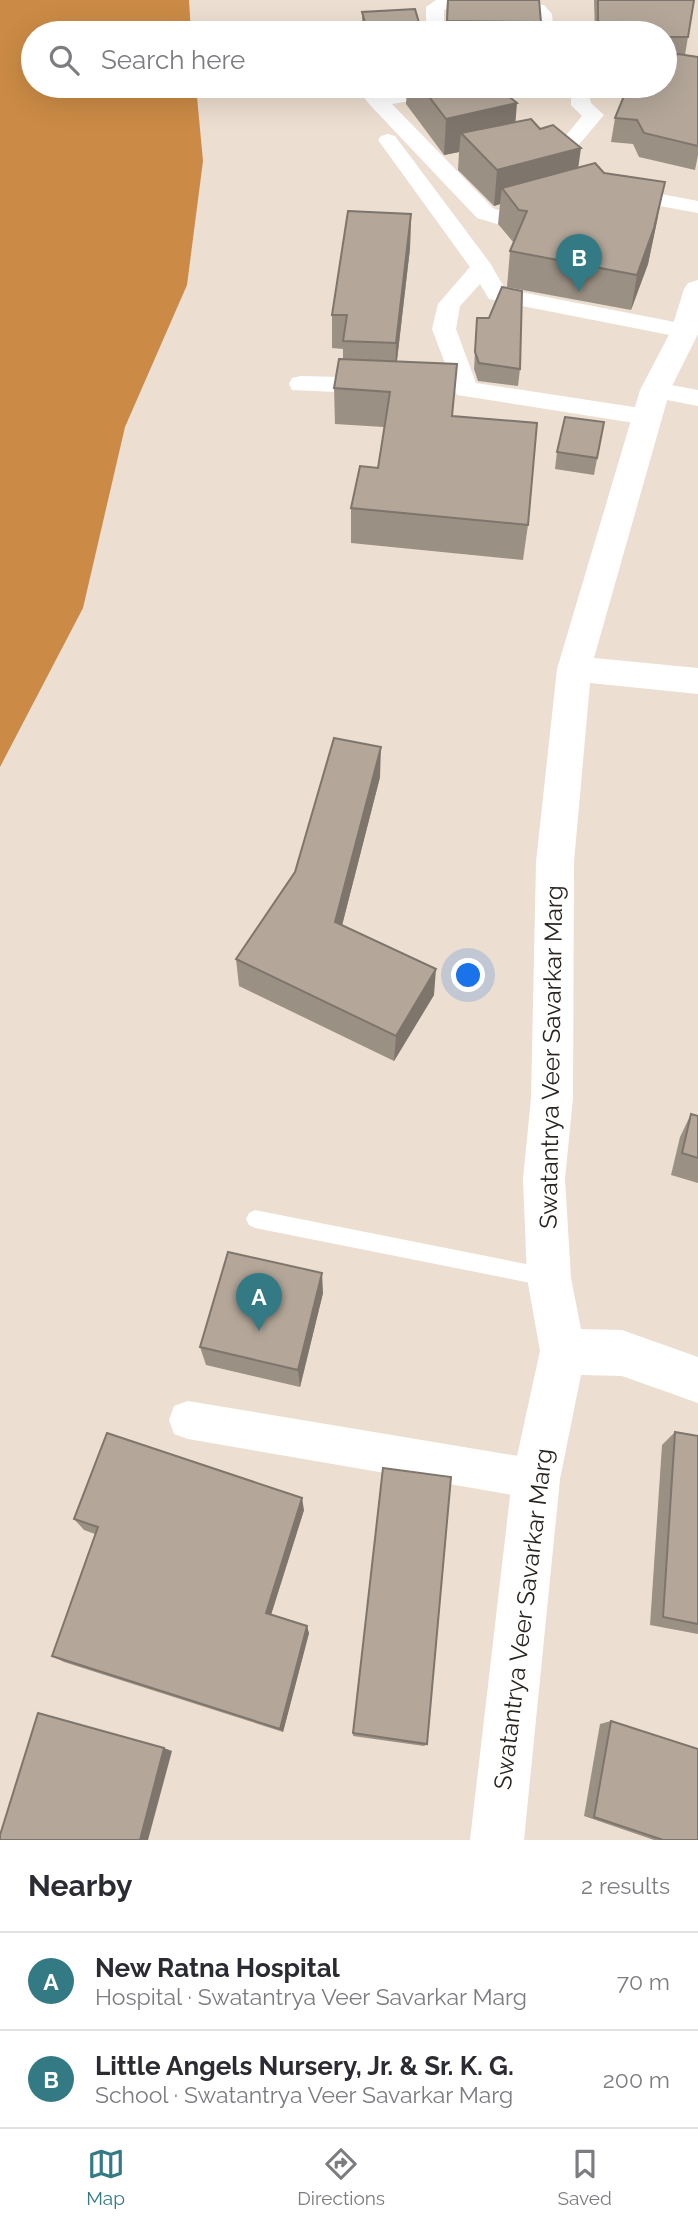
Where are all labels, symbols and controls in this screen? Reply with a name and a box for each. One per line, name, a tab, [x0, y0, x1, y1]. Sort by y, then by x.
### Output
search box	[21, 21, 677, 98]
icon: search	[45, 41, 83, 79]
text: Search here	[101, 45, 245, 75]
pin: B	[556, 234, 602, 292]
street label: Swatantrya Veer Savarkar Marg	[534, 885, 568, 1229]
your location	[451, 958, 485, 992]
pin: A	[236, 1273, 282, 1331]
street label: Swatantrya Veer Savarkar Marg	[488, 1447, 558, 1791]
text: Nearby	[28, 1868, 132, 1903]
text: 2 results	[581, 1872, 670, 1899]
text: New Ratna Hospital	[95, 1953, 340, 1983]
text: A	[43, 1968, 59, 1995]
text: 70 m	[617, 1968, 670, 1995]
text: Hospital · Swatantrya Veer Savarkar Marg	[95, 1983, 527, 2010]
text: Little Angels Nursery, Jr. & Sr. K. G.	[95, 2051, 514, 2081]
text: B	[43, 2066, 59, 2093]
text: 200 m	[603, 2066, 670, 2093]
text: School · Swatantrya Veer Savarkar Marg	[95, 2081, 513, 2108]
tab: Map	[86, 2145, 125, 2209]
tab: Directions	[297, 2145, 385, 2209]
tab: Saved	[557, 2145, 612, 2209]

